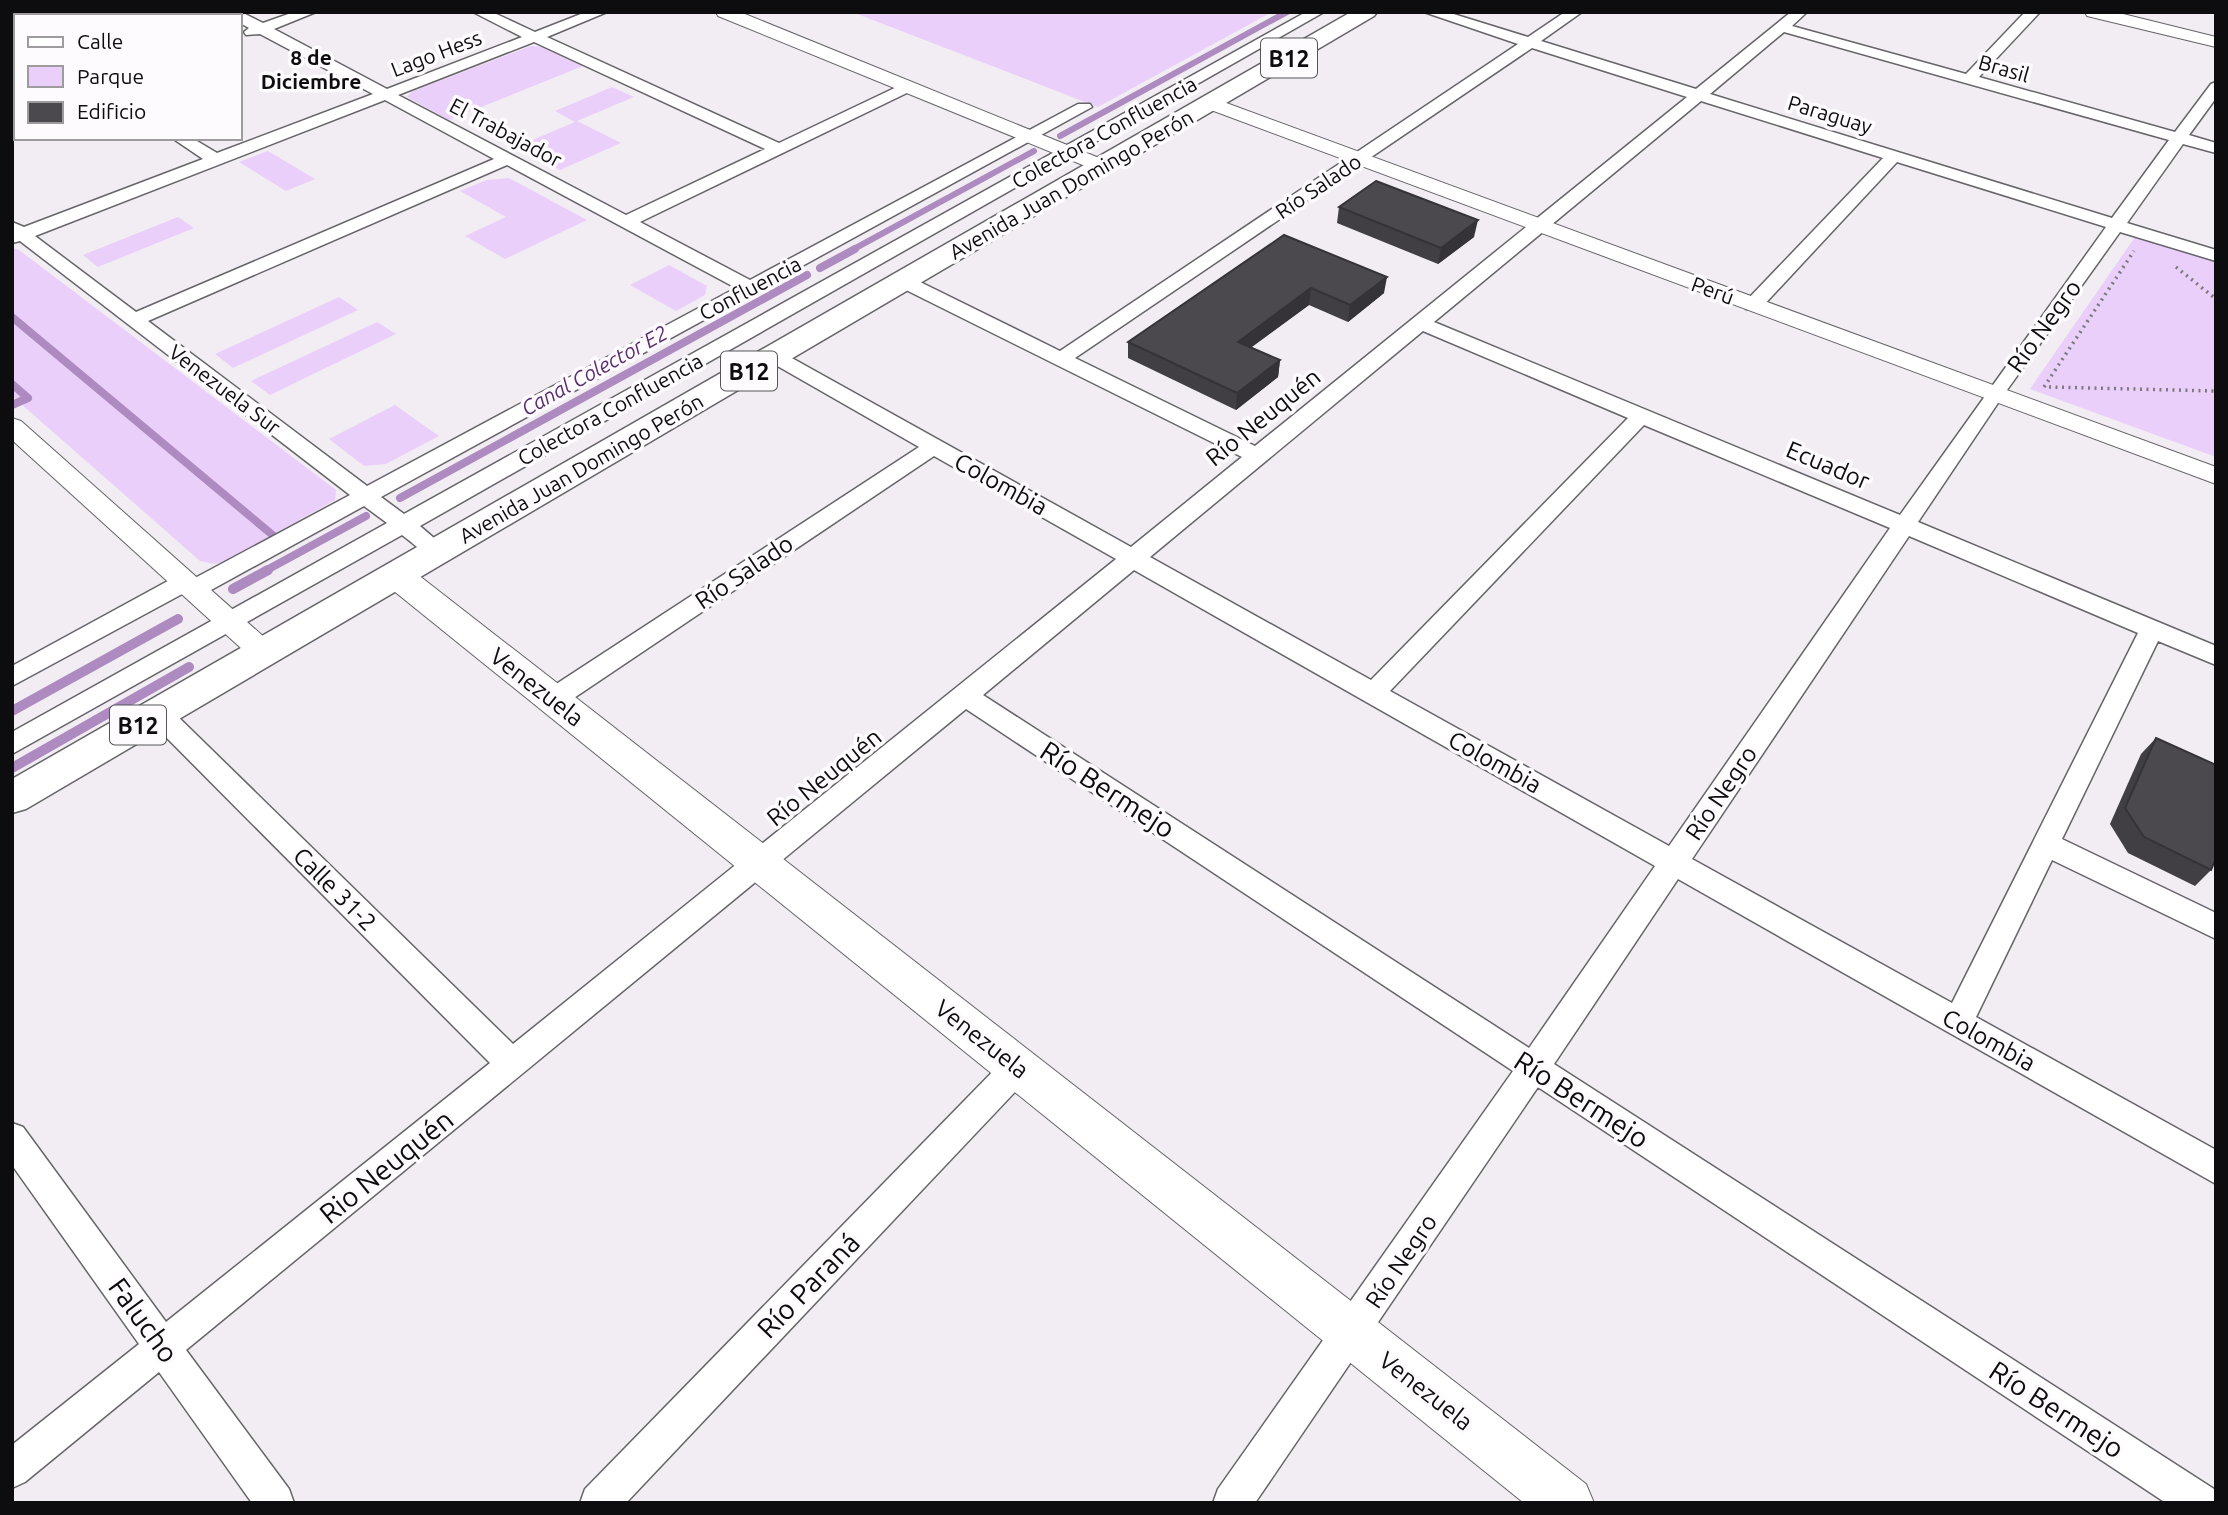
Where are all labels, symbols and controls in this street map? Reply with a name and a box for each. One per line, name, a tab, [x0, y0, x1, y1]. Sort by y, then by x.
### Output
legend	[14, 14, 242, 140]
street label: Lago Hess	[387, 25, 485, 81]
text: Calle	[77, 29, 123, 53]
road number: B12	[1261, 39, 1317, 78]
district label: 8 de Diciembre	[261, 45, 361, 93]
street label: Brasil	[1976, 49, 2032, 87]
text: Parque	[77, 64, 144, 88]
street label: Colectora Confluencia	[1007, 71, 1201, 193]
street label: Paraguay	[1785, 90, 1875, 138]
street label: El Trabajador	[446, 92, 566, 172]
text: Edificio	[77, 99, 146, 123]
street label: Avenida Juan Domingo Perón	[945, 104, 1197, 264]
street label: Río Salado	[1271, 149, 1365, 223]
street label: Confluencia	[695, 251, 805, 325]
street label: Perú	[1688, 271, 1738, 309]
street label: Río Negro	[2001, 275, 2087, 377]
water label: Canal Colector E2	[517, 320, 671, 420]
street label: Venezuela Sur	[165, 339, 285, 439]
street label: Colectora Confluencia	[513, 348, 707, 470]
road number: B12	[721, 352, 777, 390]
street label: Río Neuquén	[1200, 363, 1326, 471]
street label: Avenida Juan Domingo Perón	[455, 388, 707, 548]
street label: Ecuador	[1782, 435, 1874, 495]
street label: Colombia	[950, 447, 1052, 521]
street label: Río Salado	[690, 529, 798, 615]
street label: Venezuela	[485, 642, 589, 732]
road number: B12	[110, 706, 166, 744]
street label: Río Neuquén	[761, 723, 887, 831]
street label: Colombia	[1444, 725, 1546, 799]
street label: Río Bermejo	[1035, 734, 1181, 844]
street label: Río Negro	[1680, 741, 1762, 845]
street label: Calle 31-2	[288, 842, 382, 936]
street label: Venezuela	[930, 994, 1034, 1084]
street label: Colombia	[1938, 1003, 2040, 1077]
street label: Río Bermejo	[1509, 1044, 1655, 1154]
street label: Rio Neuquén	[313, 1103, 459, 1229]
street label: Río Negro	[1360, 1209, 1442, 1313]
street label: Río Paraná	[751, 1226, 865, 1344]
street label: Falucho	[103, 1272, 185, 1368]
street label: Venezuela	[1374, 1346, 1478, 1436]
street label: Río Bermejo	[1984, 1354, 2130, 1464]

